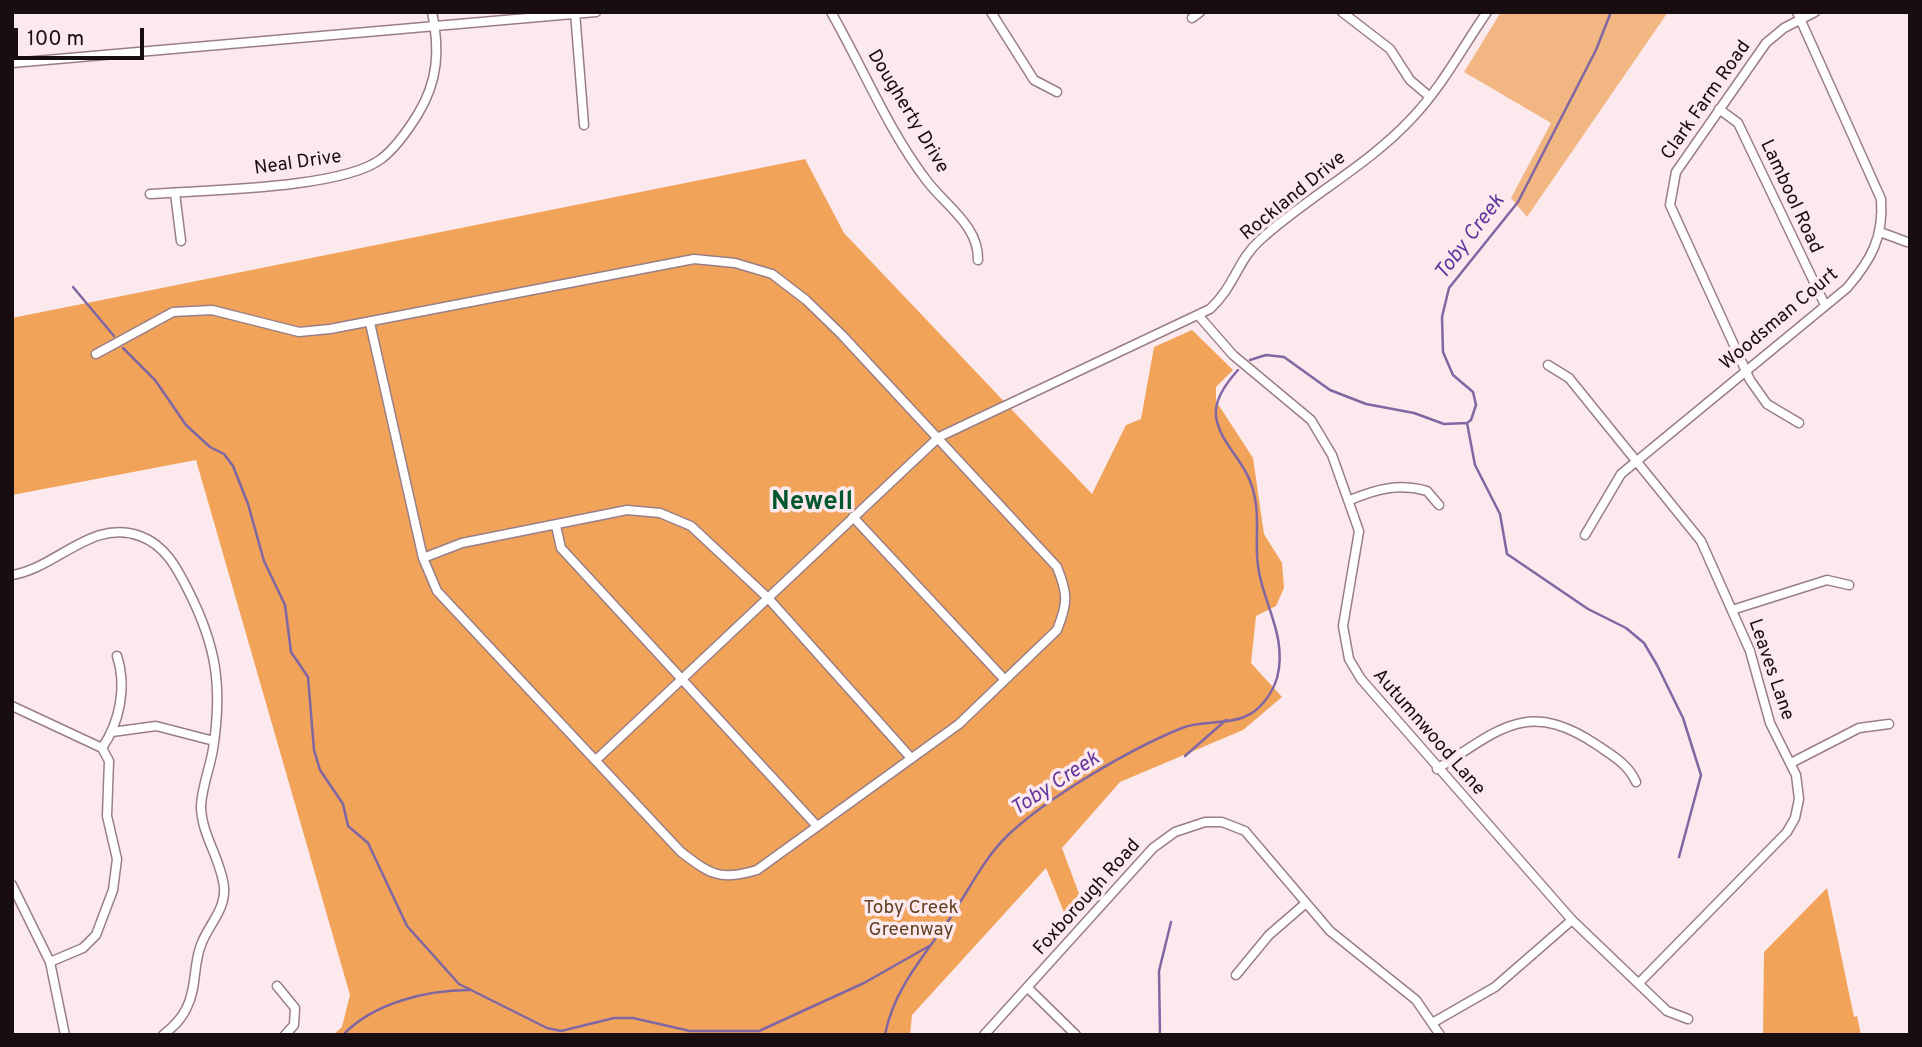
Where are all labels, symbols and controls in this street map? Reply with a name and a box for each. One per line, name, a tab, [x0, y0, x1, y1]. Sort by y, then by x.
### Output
scale bar	[18, 14, 147, 58]
text: 100 m	[27, 26, 84, 53]
street label: Clark Farm Road	[1657, 37, 1757, 165]
street label: Dougherty Drive	[861, 46, 953, 178]
street label: Lambool Road	[1754, 137, 1826, 257]
street label: Neal Drive	[253, 147, 343, 181]
street label: Rockland Drive	[1237, 148, 1351, 246]
water label: Toby Creek	[1431, 190, 1511, 286]
street label: Woodsman Court	[1716, 264, 1844, 376]
district label: Newell	[771, 488, 853, 520]
street label: Leaves Lane	[1742, 616, 1798, 724]
street label: Autumnwood Lane	[1367, 665, 1489, 801]
water label: Toby Creek	[1007, 747, 1105, 823]
street label: Foxborough Road	[1030, 835, 1146, 961]
park label: Toby Creek Greenway	[863, 898, 959, 942]

